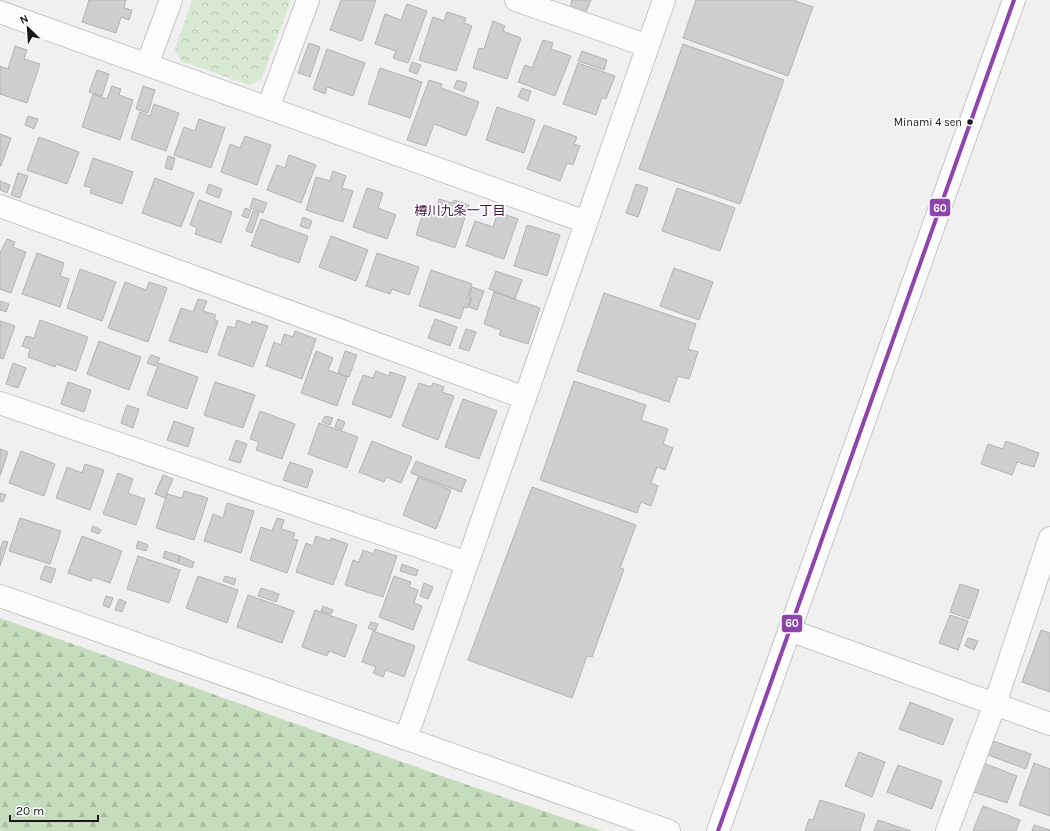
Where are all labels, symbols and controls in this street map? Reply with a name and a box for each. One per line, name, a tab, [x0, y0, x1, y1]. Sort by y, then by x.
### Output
north arrow	[8, 8, 48, 48]
text: N	[18, 12, 30, 27]
place label: Minami 4 sen	[894, 116, 962, 129]
marker: Minami 4 sen	[965, 117, 975, 127]
line badge: 60	[929, 198, 951, 217]
text: 60	[933, 202, 947, 215]
district label: 樽川九条一丁目	[414, 203, 506, 218]
line badge: 60	[781, 614, 803, 633]
text: 60	[785, 617, 799, 630]
scale bar	[10, 797, 98, 823]
text: 20 m	[16, 804, 44, 818]

